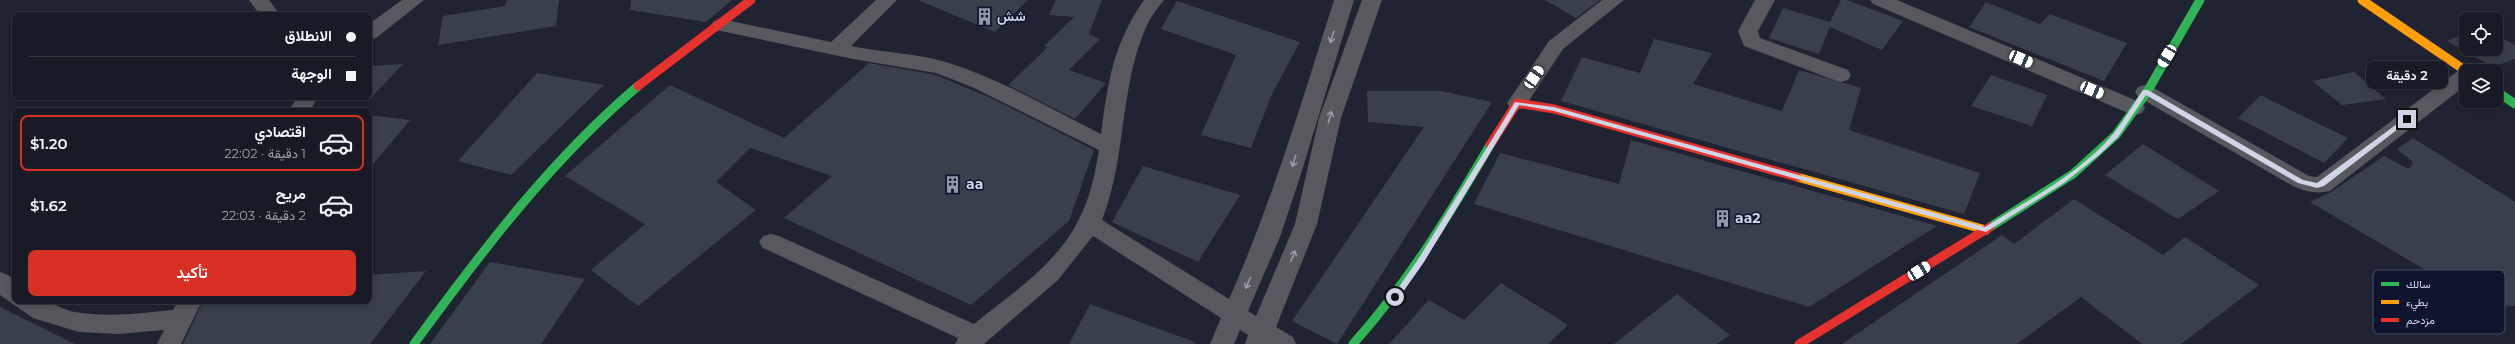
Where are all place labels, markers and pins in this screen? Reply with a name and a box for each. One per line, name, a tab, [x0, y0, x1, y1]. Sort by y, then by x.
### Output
building icon: شش	[974, 6, 994, 26]
place label: شش	[997, 7, 1026, 25]
building icon: aa	[943, 174, 963, 194]
place label: aa	[966, 175, 983, 193]
building icon: aa2	[1712, 208, 1732, 228]
place label: aa2	[1735, 209, 1760, 227]

